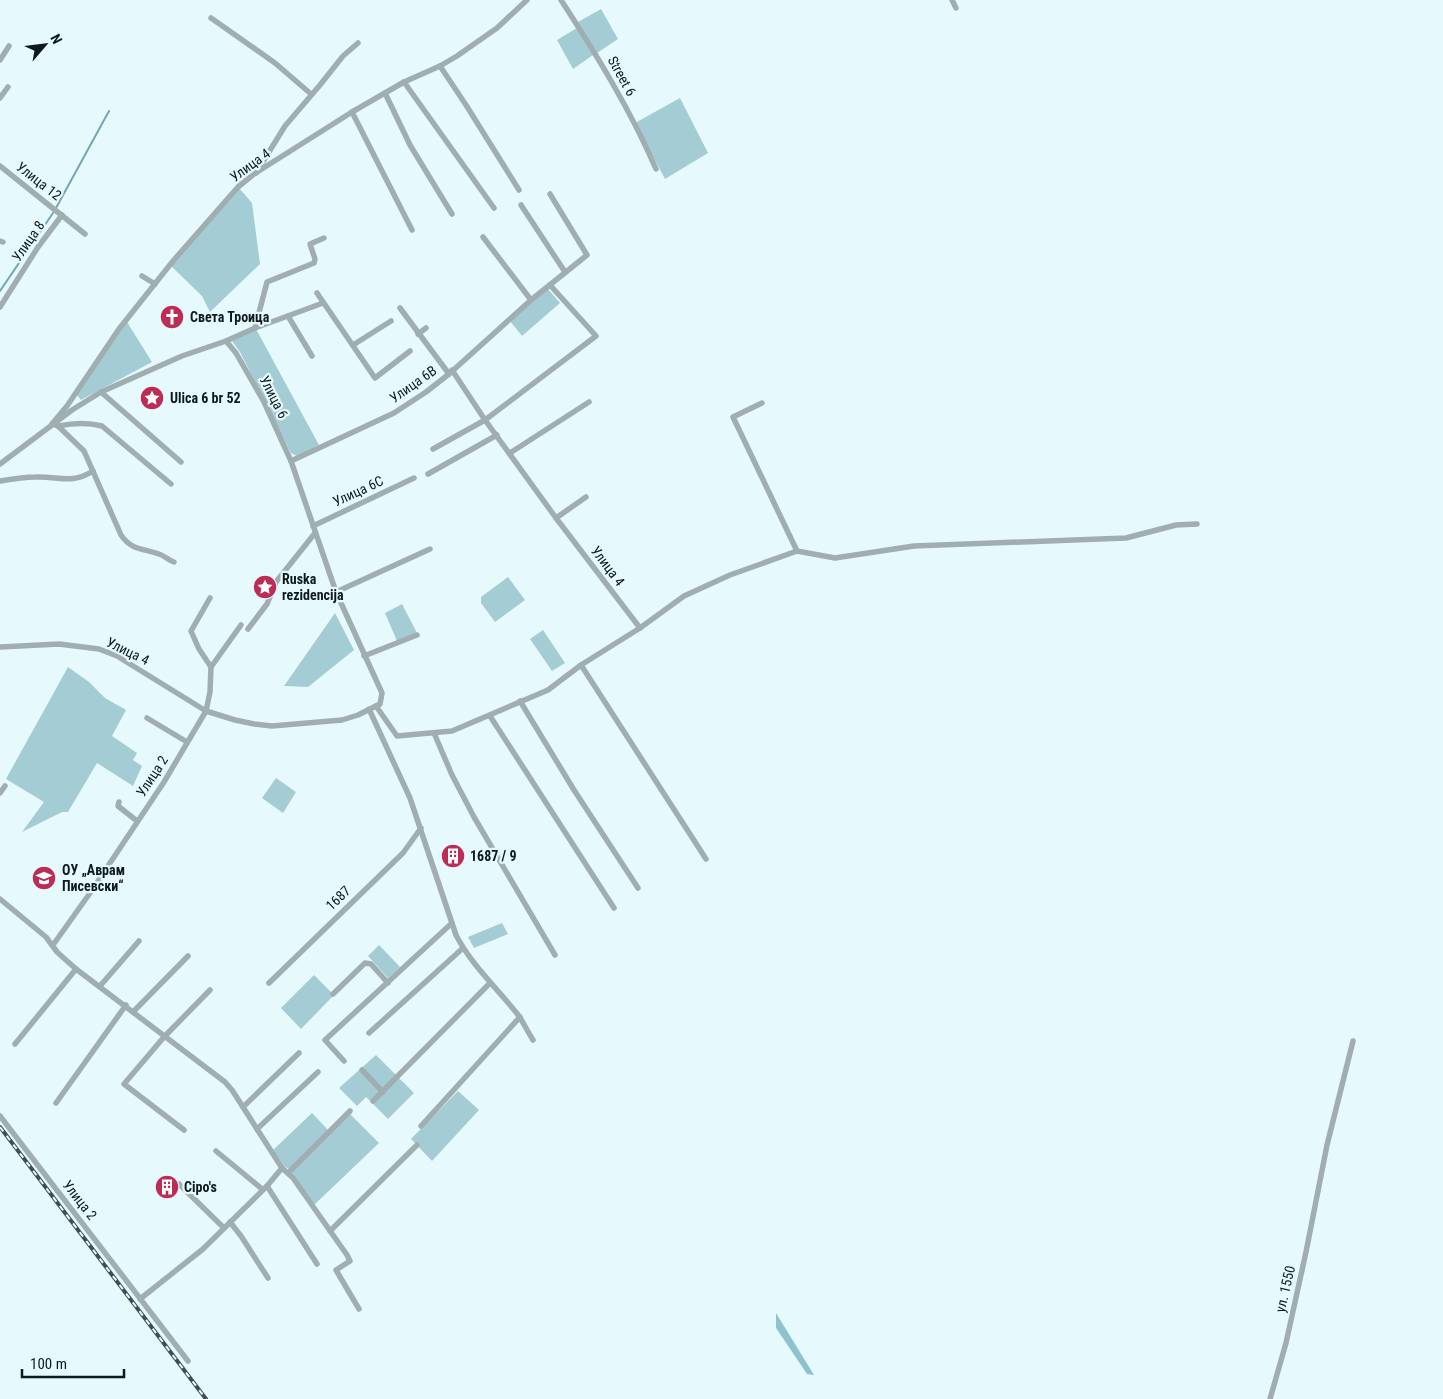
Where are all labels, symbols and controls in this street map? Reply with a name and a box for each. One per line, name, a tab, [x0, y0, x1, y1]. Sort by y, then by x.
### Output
north arrow	[20, 20, 70, 70]
text: N	[47, 31, 66, 46]
street label: Street 6	[605, 53, 639, 99]
street label: Улица 4	[227, 145, 273, 185]
street label: Улица 12	[13, 159, 65, 204]
street label: Улица 8	[8, 218, 48, 264]
church icon: Света Троица	[159, 304, 185, 330]
place label: Света Троица	[190, 309, 270, 325]
street label: Улица 6B	[387, 362, 439, 406]
street label: Улица 6	[257, 373, 292, 421]
place icon: Ulica 6 br 52	[139, 385, 165, 411]
place label: Ulica 6 br 52	[170, 390, 241, 406]
street label: Улица 6C	[330, 472, 386, 510]
street label: Улица 4	[588, 543, 628, 589]
place label: Ruska rezidencija	[282, 571, 344, 603]
place icon: Ruska rezidencija	[252, 574, 278, 600]
street label: Улица 4	[104, 634, 152, 668]
street label: Улица 2	[133, 752, 171, 800]
building icon: 1687 / 9	[440, 843, 466, 869]
place label: 1687 / 9	[470, 848, 516, 864]
place label: ОУ „Аврам Писевски“	[62, 862, 125, 894]
school or university icon: ОУ „Аврам Писевски“	[31, 865, 57, 891]
street label: 1687	[322, 883, 354, 913]
building icon: Cipo's	[154, 1174, 180, 1200]
street label: Улица 2	[60, 1177, 100, 1223]
place label: Cipo's	[184, 1179, 217, 1195]
street label: ул. 1550	[1272, 1264, 1298, 1314]
scale bar	[22, 1346, 125, 1378]
text: 100 m	[30, 1355, 67, 1373]

